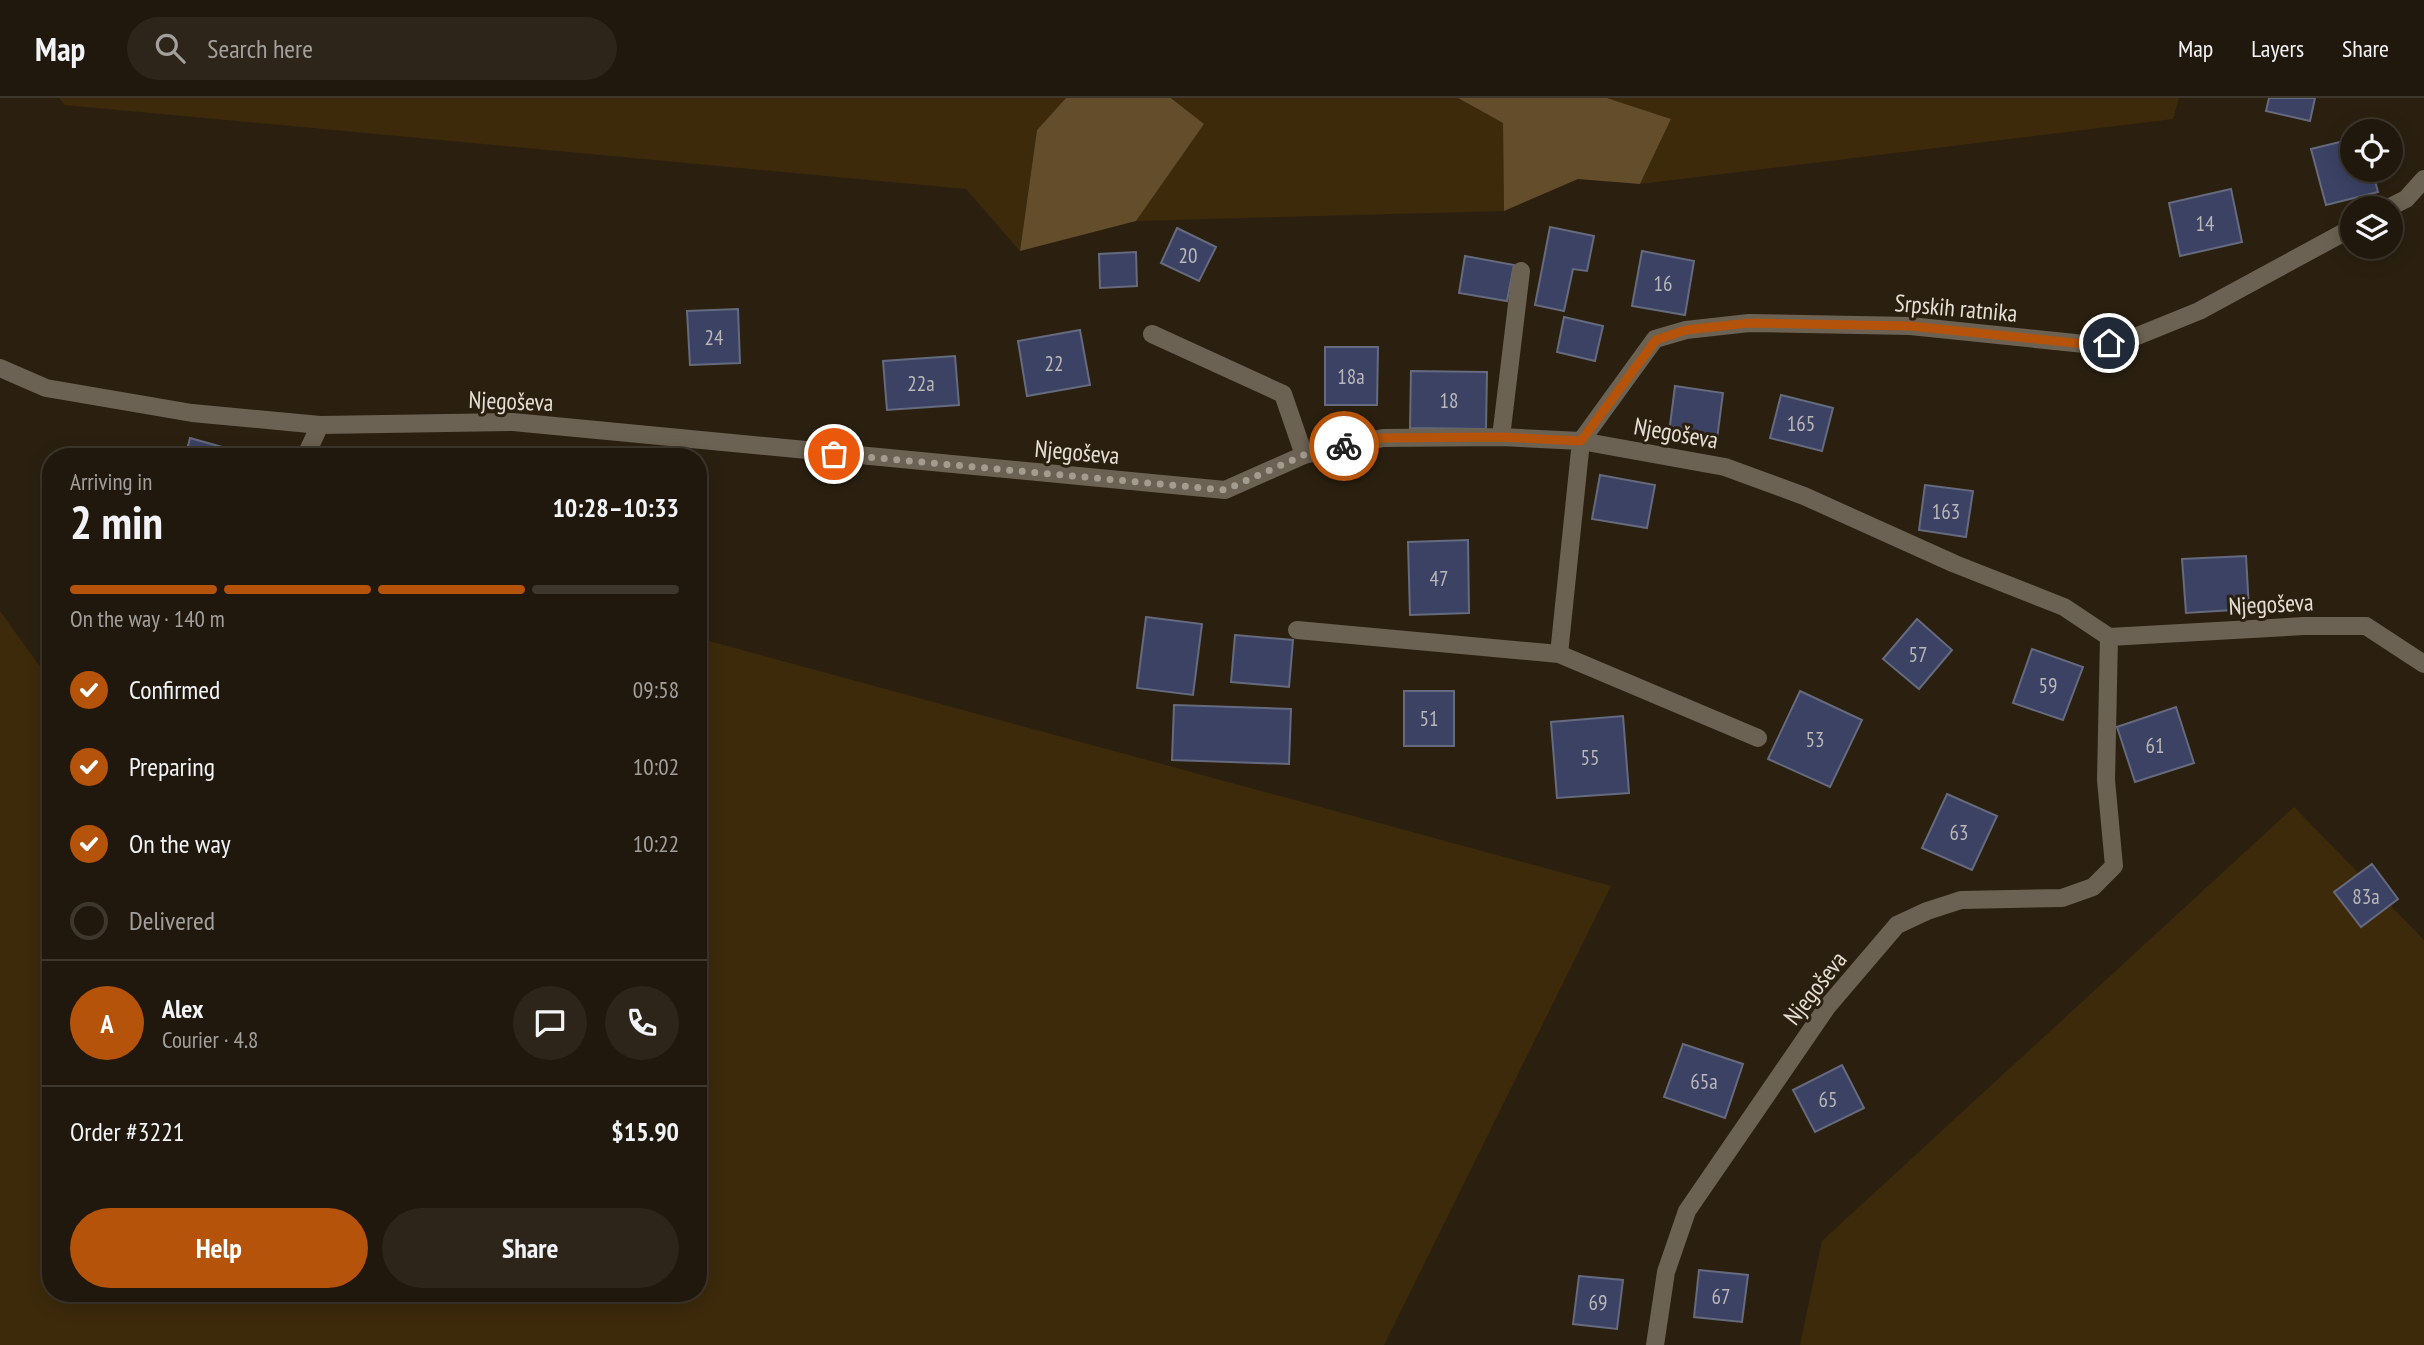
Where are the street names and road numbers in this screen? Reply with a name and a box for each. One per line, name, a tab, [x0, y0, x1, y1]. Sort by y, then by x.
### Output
street label: Srpskih ratnika	[1893, 287, 2019, 329]
street label: Njegoševa	[468, 384, 554, 418]
street label: Njegoševa	[1631, 410, 1721, 456]
street label: Njegoševa	[1033, 433, 1121, 471]
street label: Njegoševa	[2228, 586, 2314, 622]
street label: Njegoševa	[1777, 945, 1853, 1031]

